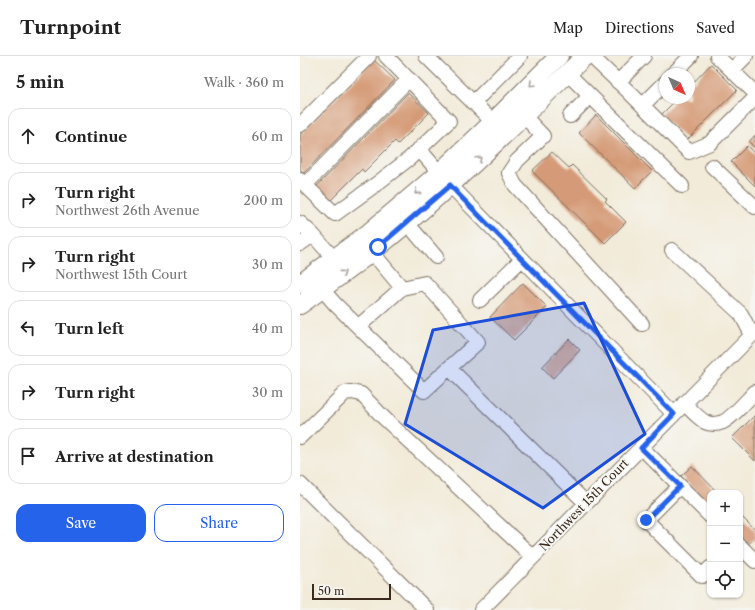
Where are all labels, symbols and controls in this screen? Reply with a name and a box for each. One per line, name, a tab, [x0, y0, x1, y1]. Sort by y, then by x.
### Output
text: Turnpoint	[20, 16, 121, 39]
text: Map	[553, 19, 583, 37]
text: Directions	[605, 19, 674, 37]
text: Saved	[696, 19, 735, 37]
north arrow	[659, 68, 695, 104]
text: 5 min	[16, 72, 64, 92]
text: Walk · 360 m	[204, 74, 284, 90]
one-way arrow	[529, 79, 537, 87]
icon: ahead	[17, 125, 39, 147]
text: Continue	[55, 127, 127, 146]
text: 60 m	[252, 128, 283, 144]
one-way arrow	[474, 156, 482, 164]
text: Turn right	[55, 183, 135, 202]
one-way arrow	[414, 187, 421, 194]
icon: right	[17, 189, 39, 211]
text: 200 m	[243, 192, 283, 208]
text: Northwest 26th Avenue	[55, 202, 200, 218]
route start	[369, 238, 387, 256]
text: Turn right	[55, 247, 135, 266]
icon: right	[17, 253, 39, 275]
text: 30 m	[252, 256, 283, 272]
text: Northwest 15th Court	[55, 266, 187, 282]
one-way arrow	[338, 271, 345, 278]
icon: left	[17, 317, 39, 339]
text: Turn left	[55, 319, 124, 338]
text: 40 m	[252, 320, 283, 336]
icon: right	[17, 381, 39, 403]
text: Turn right	[55, 383, 135, 402]
text: 30 m	[252, 384, 283, 400]
icon: arrive	[17, 445, 39, 467]
text: Arrive at destination	[55, 447, 214, 466]
street label: Northwest 15th Court	[536, 455, 632, 554]
map controls	[707, 490, 743, 598]
button: +	[707, 490, 743, 526]
button: Save	[16, 504, 146, 542]
button: Share	[154, 504, 284, 542]
route end	[637, 511, 655, 529]
button: −	[707, 526, 743, 562]
button: locate	[707, 562, 743, 598]
scale bar	[312, 582, 391, 601]
text: 50 m	[318, 584, 344, 598]

